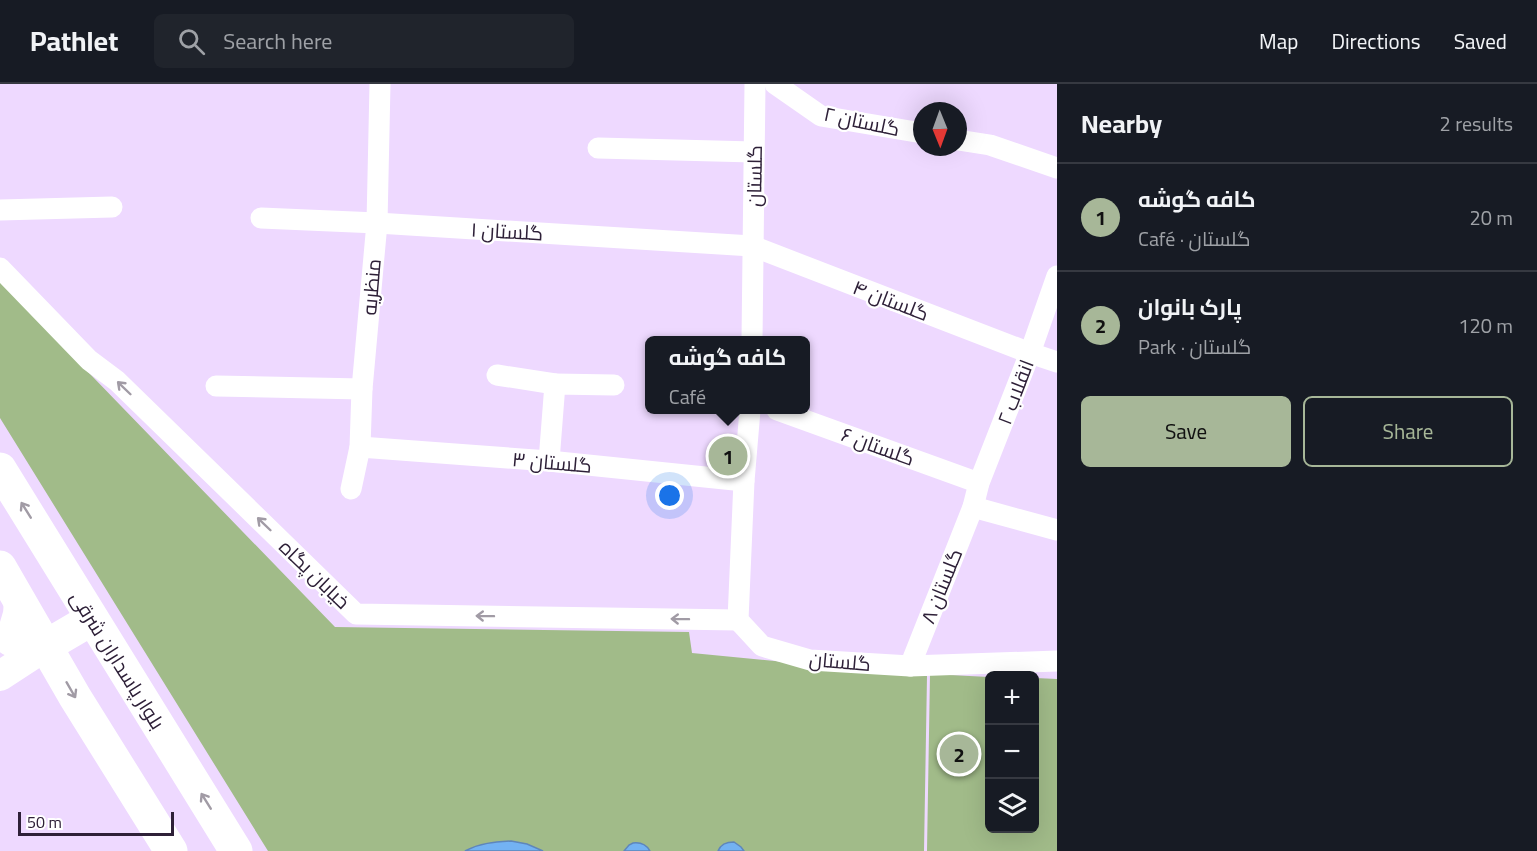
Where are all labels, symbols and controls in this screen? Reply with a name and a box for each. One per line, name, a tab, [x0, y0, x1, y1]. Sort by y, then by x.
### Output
search box	[154, 14, 574, 68]
text: Pathlet	[30, 15, 118, 67]
text: Search here	[223, 20, 332, 62]
text: Map	[1259, 22, 1298, 61]
text: Directions	[1331, 22, 1421, 61]
text: Saved	[1454, 22, 1507, 61]
icon: search	[175, 25, 208, 58]
street label: گلستان ۲	[821, 95, 903, 147]
text: Nearby	[1081, 99, 1162, 148]
north arrow	[913, 102, 967, 156]
text: 2 results	[1440, 105, 1513, 142]
street label: گلستان	[735, 145, 773, 207]
text: کافه گوشه	[1138, 178, 1255, 220]
text: 1	[1095, 199, 1106, 236]
text: 20 m	[1469, 199, 1513, 236]
street label: گلستان ۱	[470, 211, 544, 251]
text: Café · گلستان	[1138, 220, 1251, 257]
street label: منظریه	[350, 257, 392, 317]
street label: گلستان ۴	[847, 268, 935, 332]
text: پارک بانوان	[1138, 286, 1241, 328]
text: 2	[1095, 307, 1106, 344]
text: 120 m	[1458, 307, 1513, 344]
text: Park · گلستان	[1138, 328, 1251, 365]
popup	[645, 336, 810, 414]
text: کافه گوشه	[669, 336, 786, 378]
street label: انقلاب ۲	[986, 354, 1044, 430]
text: Café	[669, 378, 706, 415]
one-way arrow	[116, 381, 131, 395]
button: Save	[1081, 396, 1291, 467]
button: Share	[1303, 396, 1513, 467]
street label: گلستان ۶	[836, 416, 920, 476]
pin: 1	[708, 434, 748, 478]
street label: گلستان ۳	[511, 440, 593, 484]
your location	[655, 481, 684, 510]
one-way arrow	[19, 502, 32, 519]
one-way arrow	[256, 517, 271, 531]
street label: خیابان پگاه	[270, 530, 360, 618]
street label: گلستان ۸	[909, 543, 973, 629]
street label: بلوار پاسداران شرقی	[60, 583, 176, 737]
one-way arrow	[475, 610, 495, 622]
one-way arrow	[670, 614, 690, 625]
street label: گلستان	[808, 640, 872, 682]
map controls	[985, 671, 1039, 833]
button: +	[985, 671, 1039, 725]
one-way arrow	[66, 682, 78, 699]
button: −	[985, 725, 1039, 779]
pin: 2	[940, 732, 978, 776]
button: layers	[985, 779, 1039, 833]
one-way arrow	[199, 793, 211, 810]
text: 50 m	[27, 807, 62, 837]
scale bar	[18, 809, 174, 836]

